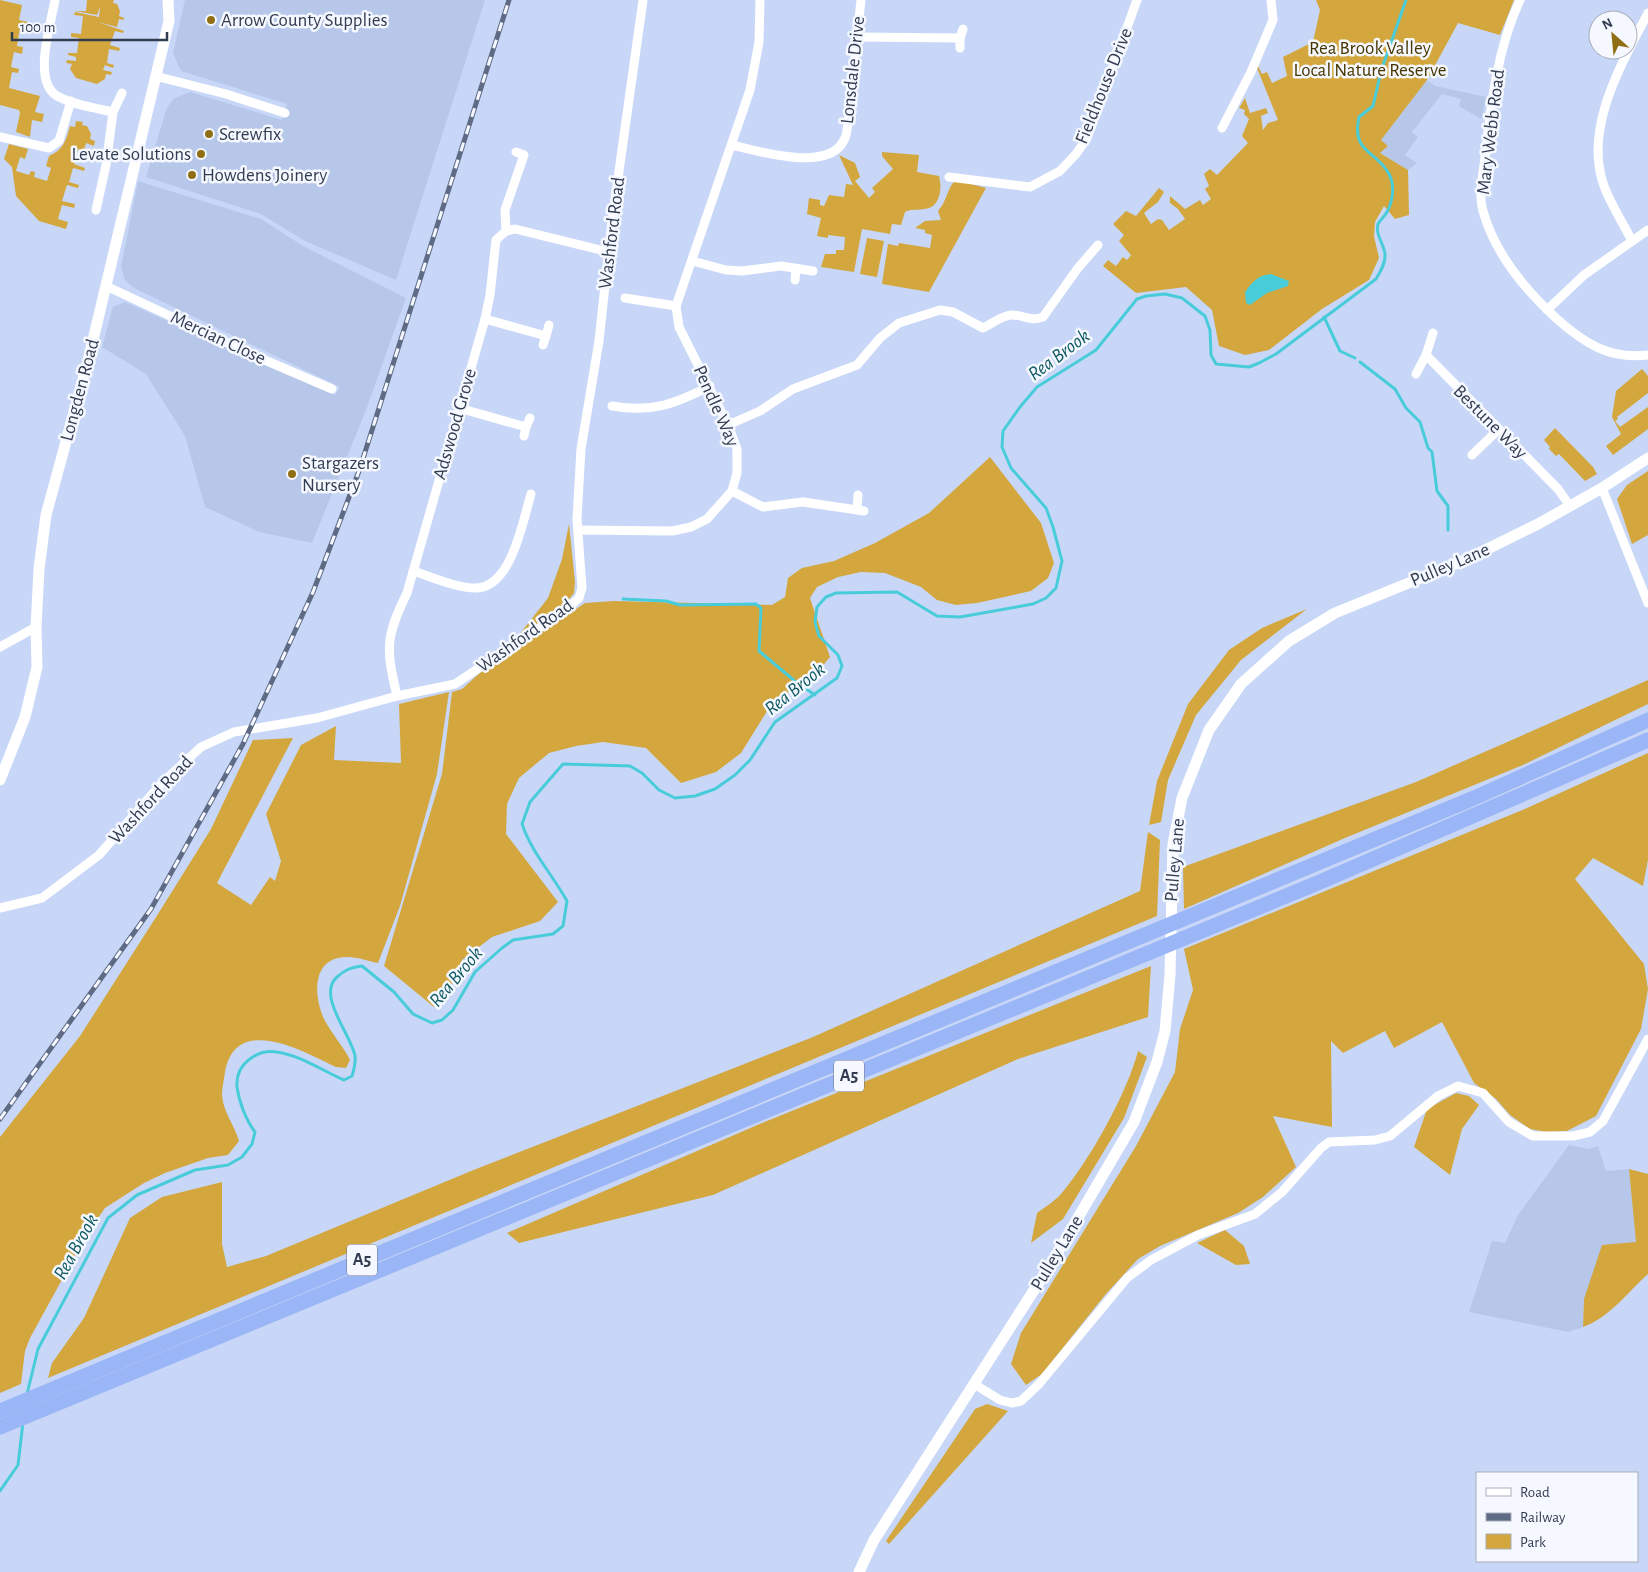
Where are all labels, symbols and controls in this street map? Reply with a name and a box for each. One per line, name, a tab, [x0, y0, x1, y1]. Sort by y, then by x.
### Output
scale bar	[12, 10, 168, 42]
north arrow	[1588, 10, 1638, 60]
place label: Arrow County Supplies	[221, 11, 388, 30]
marker: Arrow County Supplies	[205, 14, 217, 26]
street label: Lonsdale Drive	[838, 15, 868, 125]
text: N	[1600, 16, 1615, 33]
text: 100 m	[20, 20, 55, 35]
street label: Fieldhouse Drive	[1072, 25, 1136, 147]
park label: Rea Brook Valley Local Nature Reserve	[1294, 39, 1446, 80]
street label: Mary Webb Road	[1474, 68, 1508, 196]
place label: Screwfix	[219, 125, 281, 144]
marker: Screwfix	[203, 128, 215, 140]
place label: Levate Solutions	[71, 145, 191, 164]
marker: Levate Solutions	[195, 148, 207, 160]
place label: Howdens Joinery	[202, 166, 327, 185]
marker: Howdens Joinery	[186, 169, 198, 181]
street label: Washford Road	[596, 176, 628, 290]
street label: Mercian Close	[167, 308, 269, 368]
water label: Rea Brook	[1024, 326, 1094, 384]
street label: Longden Road	[57, 337, 103, 443]
street label: Pendle Way	[690, 363, 742, 449]
street label: Adswood Grove	[430, 366, 480, 482]
street label: Bestune Way	[1449, 381, 1531, 463]
place label: Stargazers Nursery	[302, 454, 379, 495]
marker: Stargazers Nursery	[286, 468, 298, 480]
street label: Pulley Lane	[1408, 540, 1492, 590]
street label: Washford Road	[473, 596, 577, 676]
water label: Rea Brook	[761, 659, 829, 719]
street label: Washford Road	[106, 752, 197, 848]
street label: Pulley Lane	[1162, 817, 1188, 903]
water label: Rea Brook	[425, 943, 487, 1011]
road number: A5	[834, 1060, 864, 1092]
water label: Rea Brook	[50, 1211, 102, 1283]
street label: Pulley Lane	[1027, 1212, 1087, 1294]
road number: A5	[347, 1244, 377, 1276]
legend	[1476, 1472, 1638, 1562]
text: Road	[1520, 1485, 1550, 1500]
text: Railway	[1520, 1510, 1566, 1525]
text: Park	[1520, 1535, 1546, 1550]

